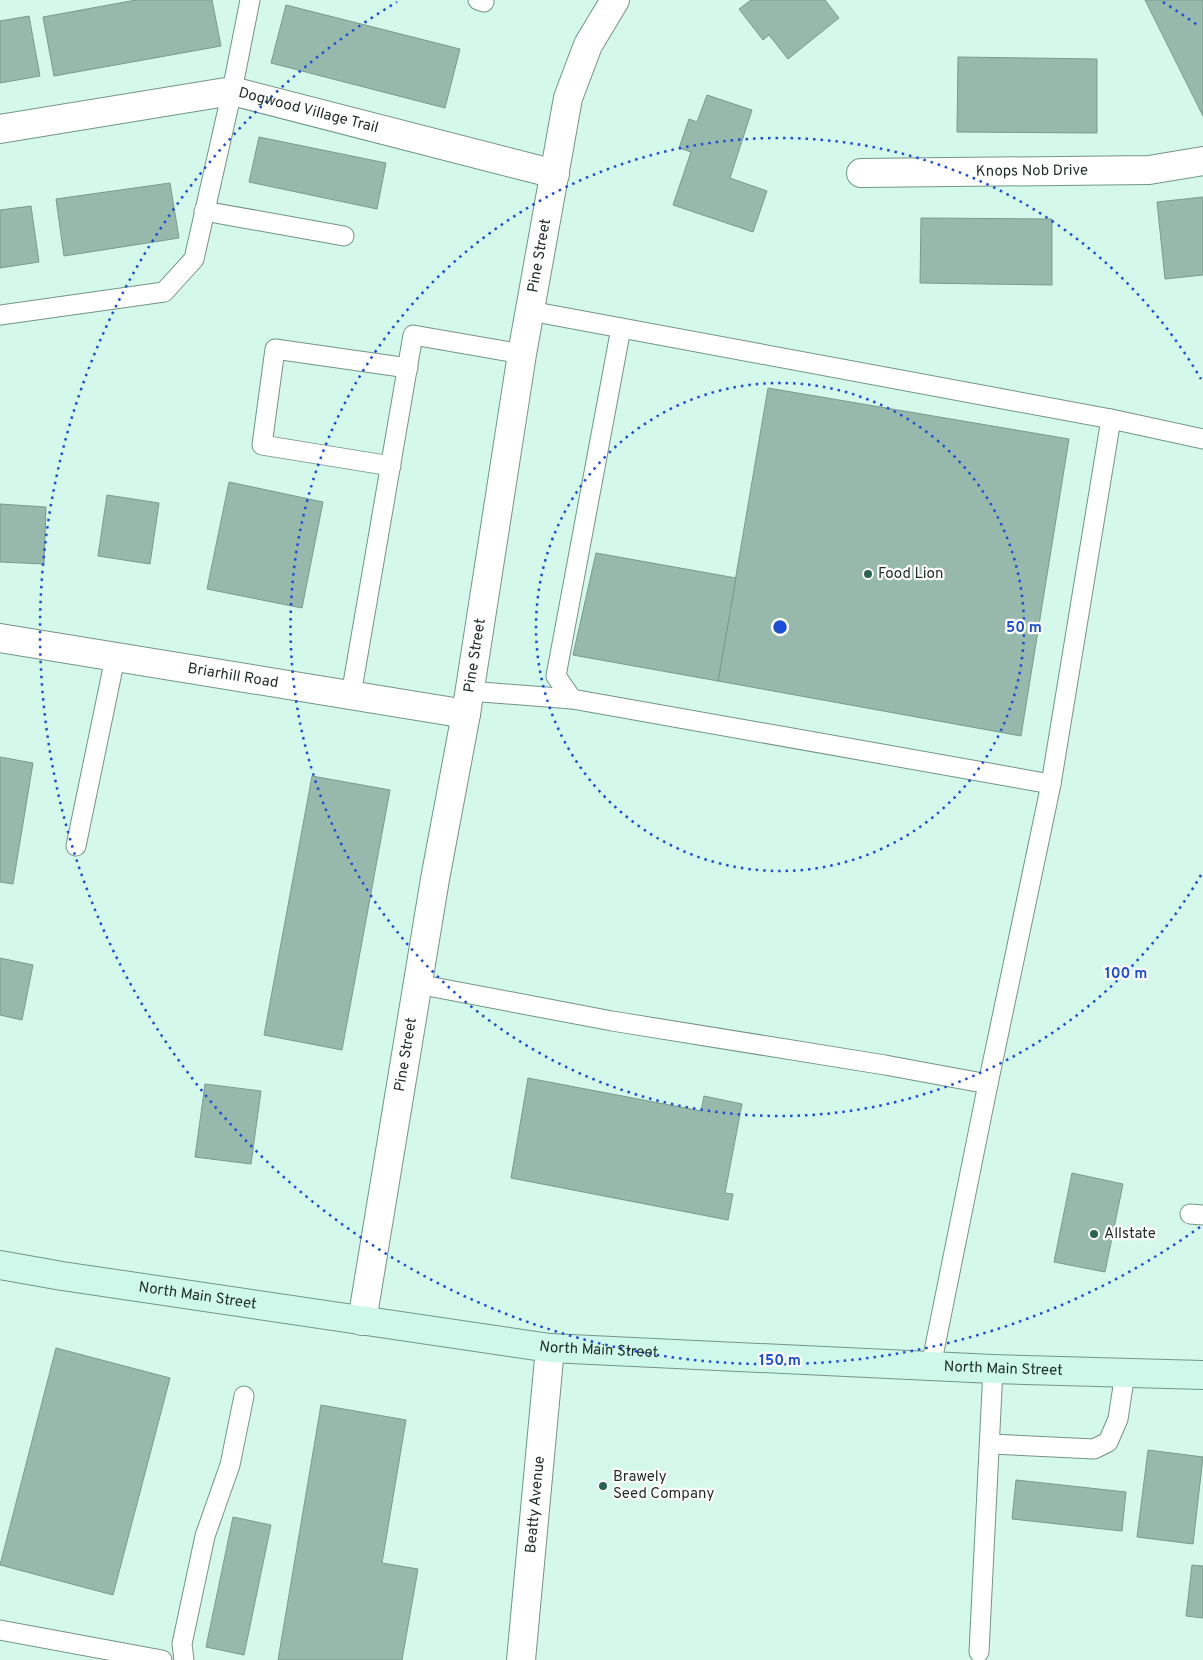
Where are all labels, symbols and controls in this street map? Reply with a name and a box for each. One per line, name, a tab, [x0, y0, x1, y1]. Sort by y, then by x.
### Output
street label: Dogwood Village Trail	[236, 84, 381, 138]
street label: Knops Nob Drive	[976, 161, 1088, 181]
street label: Pine Street	[524, 217, 556, 294]
place label: Food Lion	[878, 565, 943, 584]
marker: Food Lion	[862, 568, 874, 580]
street label: Pine Street	[460, 617, 490, 694]
centre of rings	[771, 618, 789, 636]
text: 50 m	[1006, 619, 1042, 638]
street label: Briarhill Road	[186, 659, 280, 693]
text: 100 m	[1105, 965, 1147, 984]
street label: Pine Street	[391, 1016, 421, 1093]
place label: Allstate	[1104, 1225, 1156, 1244]
marker: Allstate	[1088, 1228, 1100, 1240]
street label: North Main Street	[137, 1278, 258, 1314]
street label: North Main Street	[538, 1337, 659, 1363]
text: 150 m	[759, 1352, 801, 1371]
street label: North Main Street	[943, 1357, 1063, 1380]
street label: Beatty Avenue	[521, 1455, 549, 1554]
place label: Brawely Seed Company	[613, 1468, 715, 1504]
marker: Brawely Seed Company	[597, 1480, 609, 1492]

